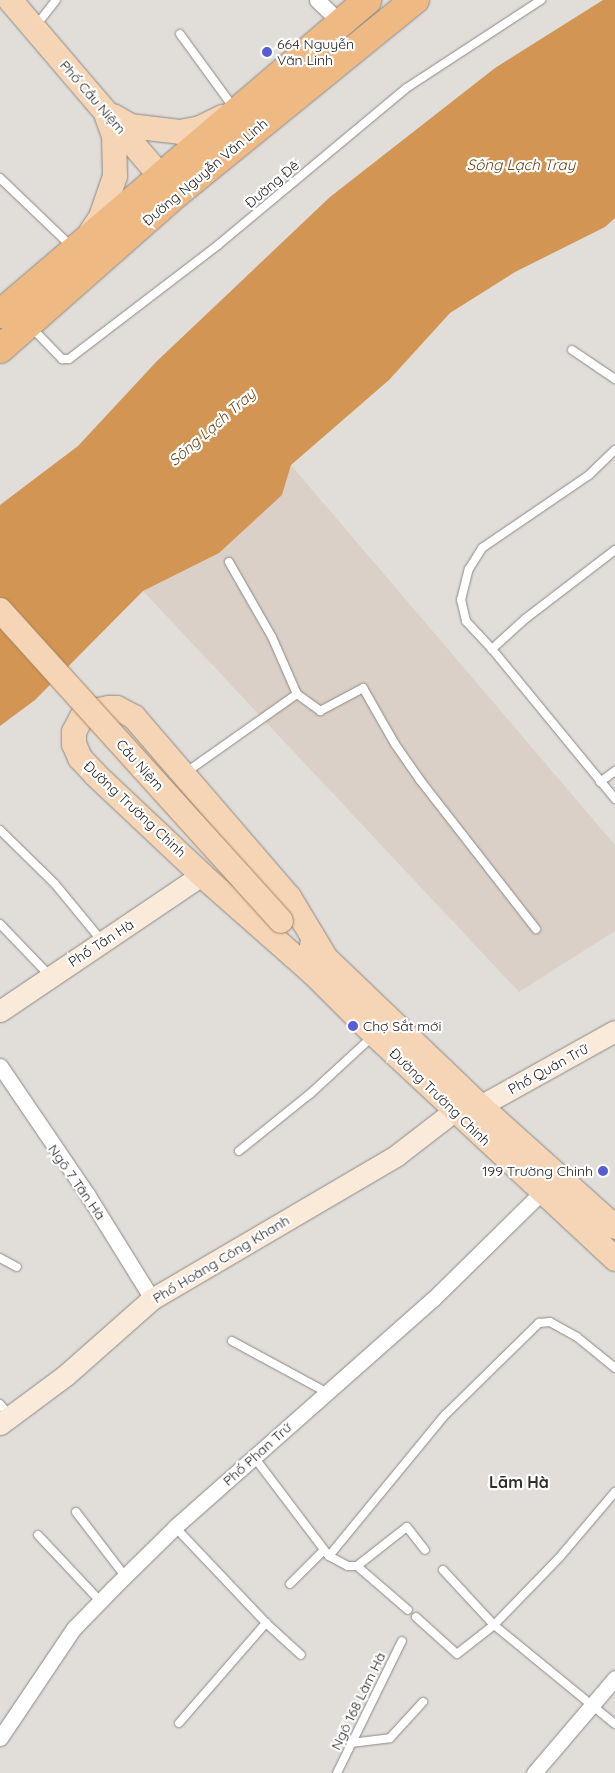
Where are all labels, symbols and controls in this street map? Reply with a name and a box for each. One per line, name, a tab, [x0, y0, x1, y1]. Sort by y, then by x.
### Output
place label: 664 Nguyễn Văn Linh	[277, 36, 354, 68]
marker: 664 Nguyễn Văn Linh	[261, 46, 273, 58]
street label: Phố Cầu Niệm	[57, 57, 129, 137]
street label: Đường Nguyễn Văn Linh	[139, 115, 271, 229]
water label: Sông Lạch Tray	[467, 156, 575, 174]
street label: Đường Đê	[242, 157, 302, 211]
water label: Sông Lạch Tray	[165, 385, 259, 469]
street label: Cầu Niệm	[113, 736, 167, 794]
street label: Đường Trường Chinh	[81, 757, 189, 861]
street label: Phố Tân Hà	[65, 916, 137, 970]
place label: Chợ Sắt mới	[363, 1018, 442, 1034]
marker: Chợ Sắt mới	[347, 1020, 359, 1032]
street label: Phố Quán Trữ	[505, 1040, 591, 1098]
street label: Đường Trường Chinh	[386, 1045, 494, 1149]
street label: Ngõ 7 Tân Hà	[45, 1141, 109, 1223]
place label: 199 Trường Chinh	[482, 1163, 593, 1179]
marker: 199 Trường Chinh	[597, 1165, 609, 1177]
street label: Phố Hoàng Công Khanh	[150, 1212, 292, 1306]
street label: Phố Phan Trứ	[219, 1419, 295, 1489]
district label: Lãm Hà	[489, 1472, 549, 1492]
street label: Ngô 168 Làm Hà	[327, 1650, 389, 1752]

